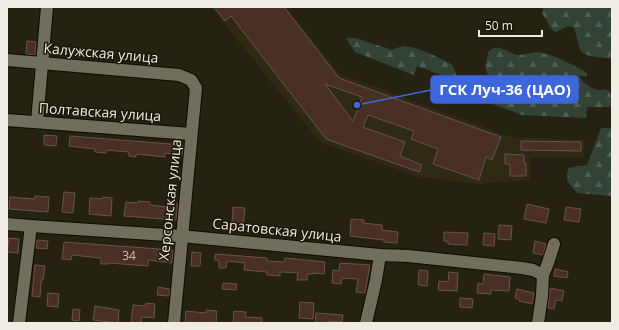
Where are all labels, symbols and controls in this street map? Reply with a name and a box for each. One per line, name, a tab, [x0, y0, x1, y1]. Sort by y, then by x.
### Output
scale bar	[479, 12, 542, 38]
text: 50 m	[485, 17, 513, 34]
street label: Калужская улица	[43, 38, 159, 67]
callout: ГСК Луч-36 (ЦАО)	[431, 76, 578, 103]
text: ГСК Луч-36 (ЦАО)	[439, 79, 571, 99]
street label: Полтавская улица	[38, 98, 162, 125]
street label: Херсонская улица	[154, 138, 185, 262]
street label: Саратовская улица	[212, 213, 342, 246]
house number: 34	[122, 247, 136, 264]

